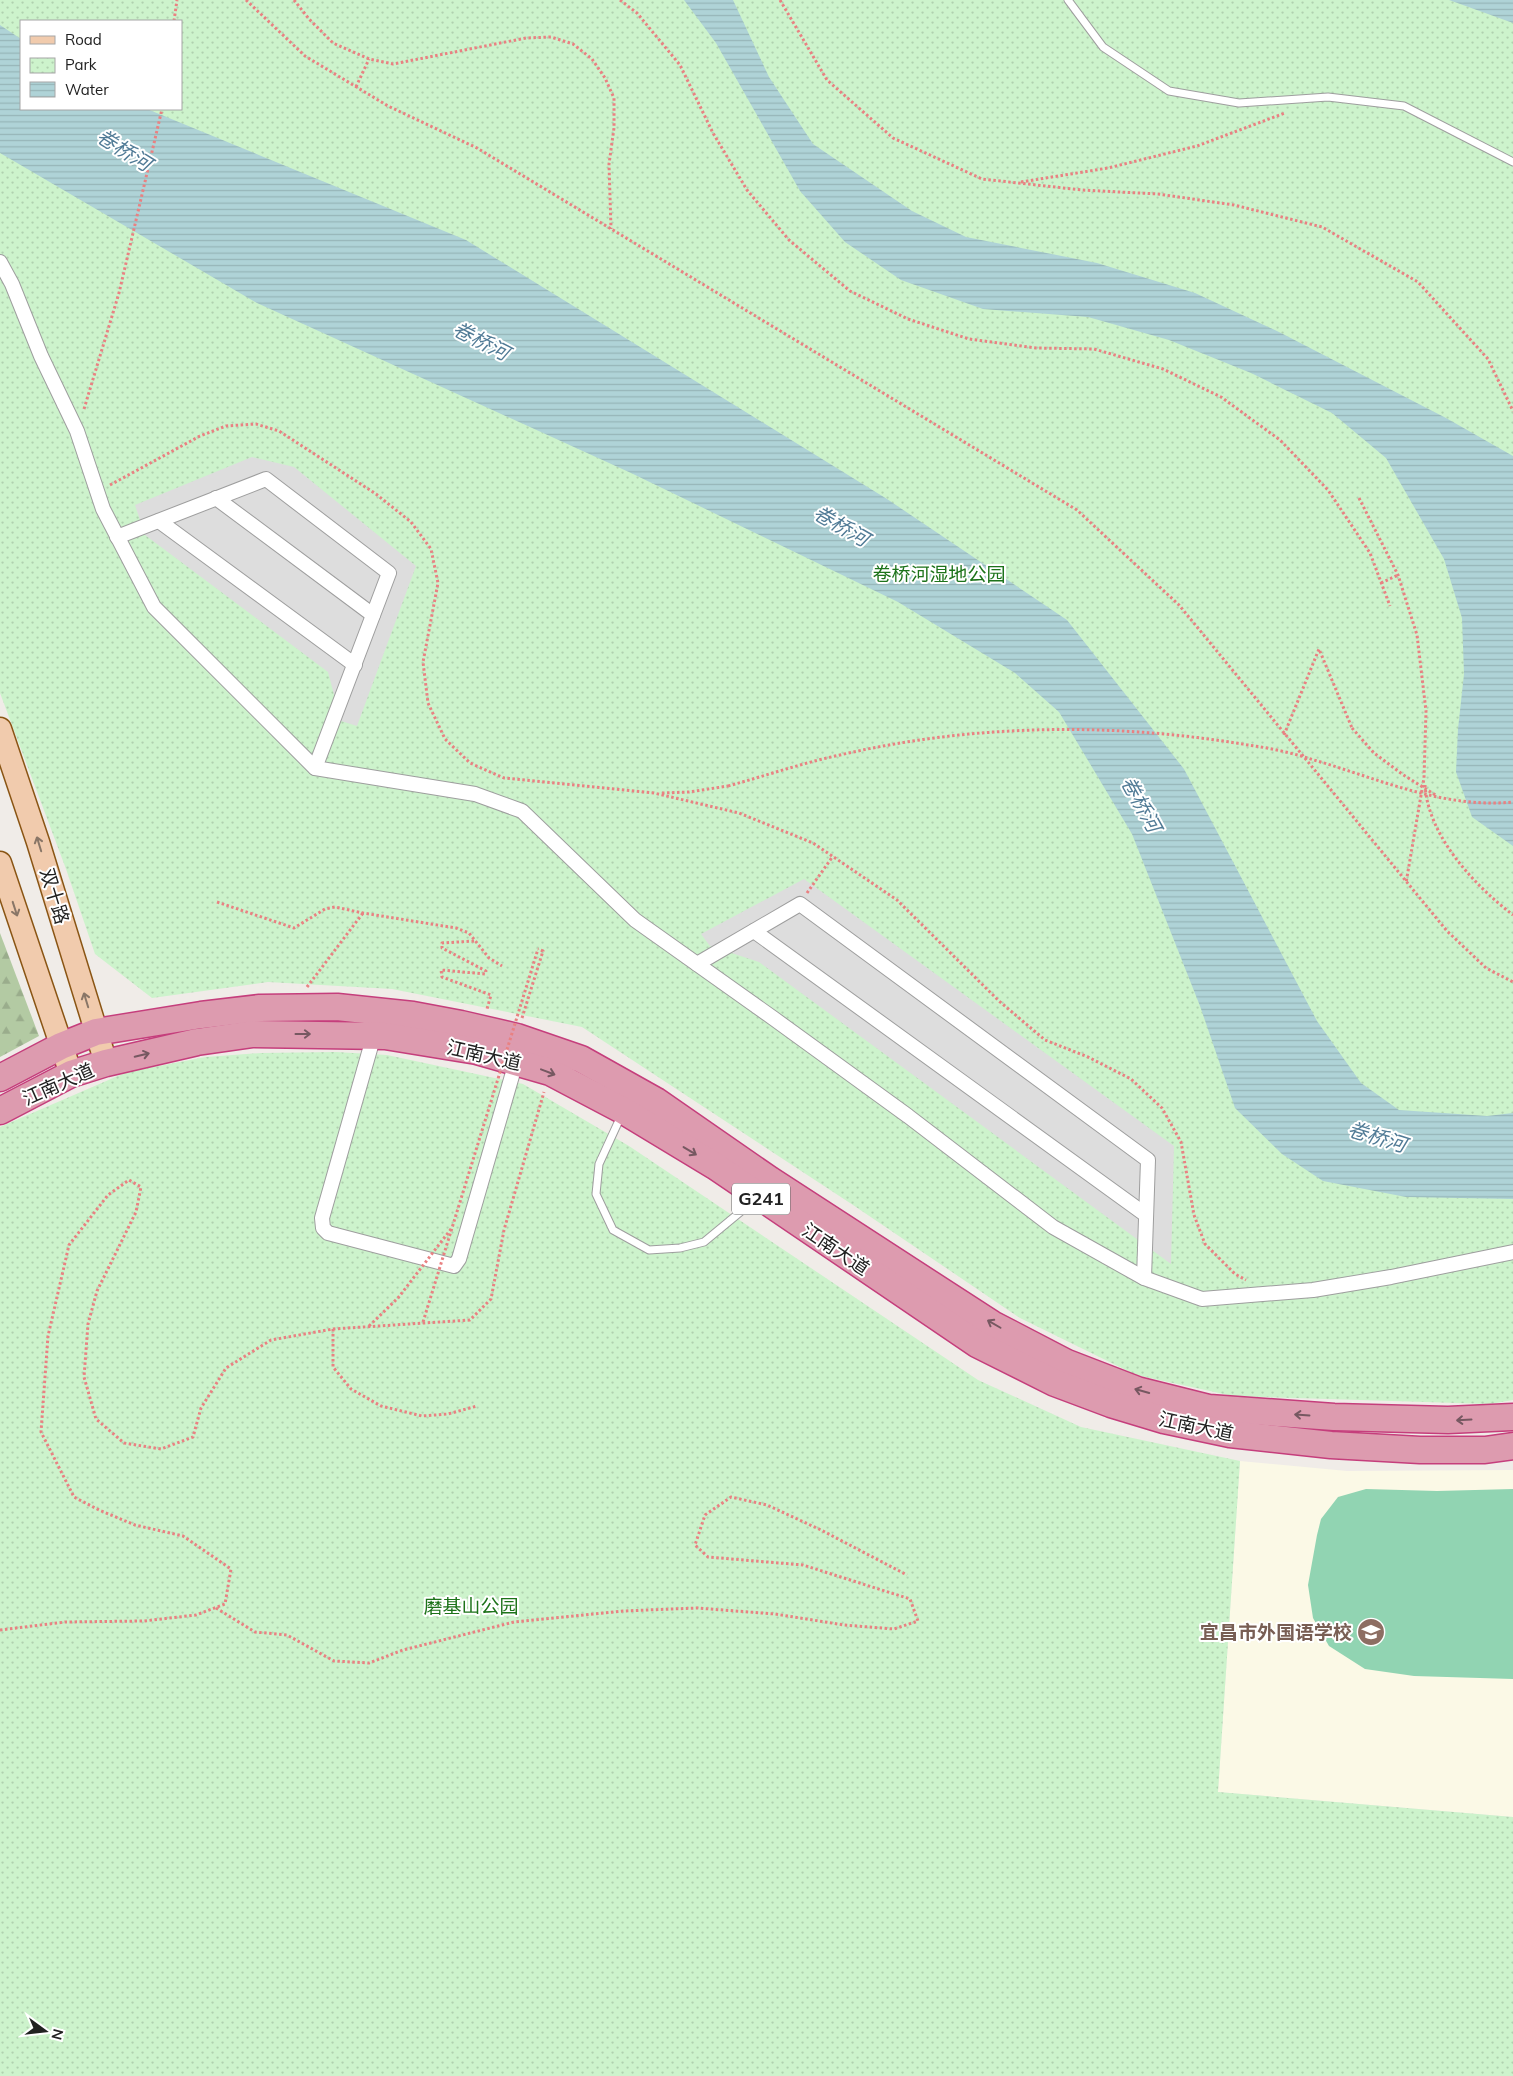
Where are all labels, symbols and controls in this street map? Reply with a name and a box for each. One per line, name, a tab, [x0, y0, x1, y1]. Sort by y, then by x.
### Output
legend	[20, 20, 182, 110]
text: Road	[65, 30, 102, 49]
text: Park	[65, 55, 97, 74]
text: Water	[65, 80, 109, 99]
water label: 卷桥河	[92, 123, 160, 178]
water label: 卷桥河	[449, 316, 517, 367]
water label: 卷桥河	[809, 500, 877, 553]
park label: 卷桥河湿地公园	[872, 562, 1006, 586]
water label: 卷桥河	[1116, 771, 1169, 840]
one-way arrow	[34, 837, 43, 852]
street label: 双十路	[35, 865, 75, 927]
one-way arrow	[11, 901, 21, 917]
one-way arrow	[80, 992, 90, 1008]
one-way arrow	[294, 1029, 310, 1039]
street label: 江南大道	[444, 1035, 524, 1075]
one-way arrow	[134, 1050, 150, 1059]
street label: 江南大道	[18, 1058, 98, 1110]
one-way arrow	[540, 1068, 555, 1077]
water label: 卷桥河	[1345, 1116, 1413, 1158]
one-way arrow	[682, 1147, 696, 1157]
road number: G241	[732, 1184, 790, 1214]
street label: 江南大道	[798, 1218, 874, 1280]
one-way arrow	[987, 1319, 1002, 1329]
one-way arrow	[1134, 1386, 1150, 1395]
street label: 江南大道	[1156, 1406, 1236, 1446]
one-way arrow	[1294, 1410, 1310, 1419]
one-way arrow	[1457, 1415, 1473, 1424]
park label: 磨基山公园	[423, 1594, 519, 1618]
school or university icon: 宜昌市外国语学校	[1356, 1617, 1386, 1647]
place label: 宜昌市外国语学校	[1200, 1620, 1352, 1644]
north arrow	[20, 2006, 70, 2056]
text: N	[47, 2027, 68, 2042]

